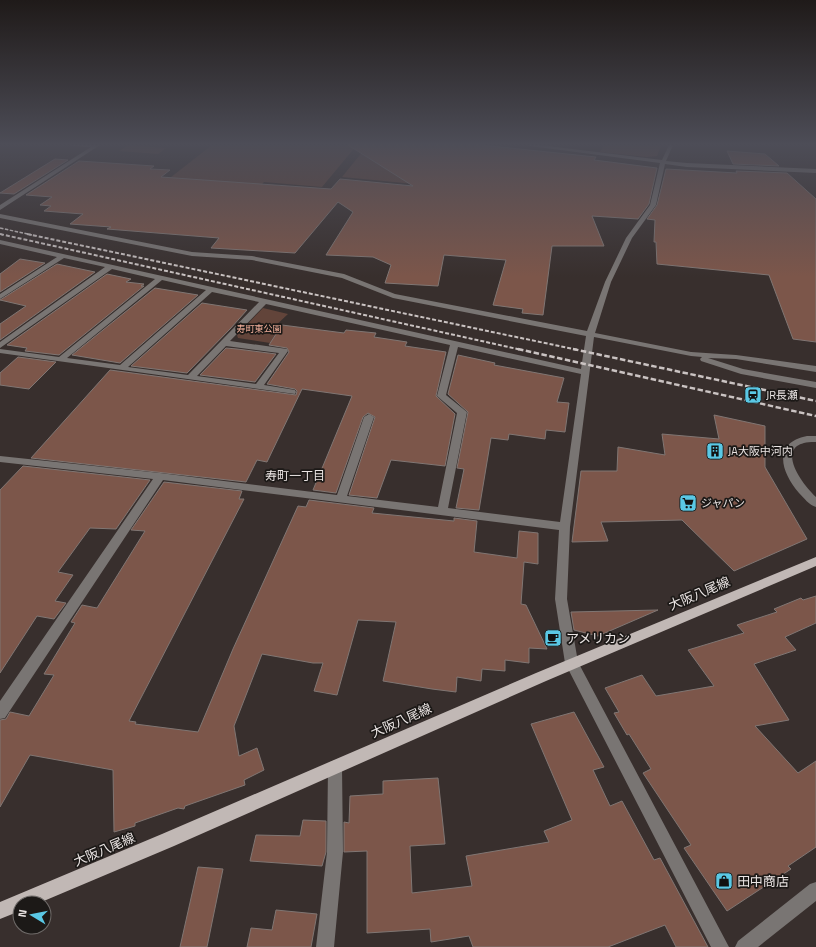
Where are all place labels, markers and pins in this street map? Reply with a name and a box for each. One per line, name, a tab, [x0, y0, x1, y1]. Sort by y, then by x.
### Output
station icon: JR長瀬	[743, 385, 763, 405]
place label: JR長瀬	[766, 387, 798, 403]
building icon: JA大阪中河内	[705, 441, 725, 461]
place label: JA大阪中河内	[728, 443, 793, 459]
supermarket icon: ジャパン	[678, 493, 698, 513]
place label: ジャパン	[701, 495, 745, 511]
cafe icon: アメリカン	[543, 628, 563, 648]
place label: アメリカン	[566, 628, 630, 648]
shop icon: 田中商店	[714, 871, 734, 891]
place label: 田中商店	[737, 871, 789, 891]

